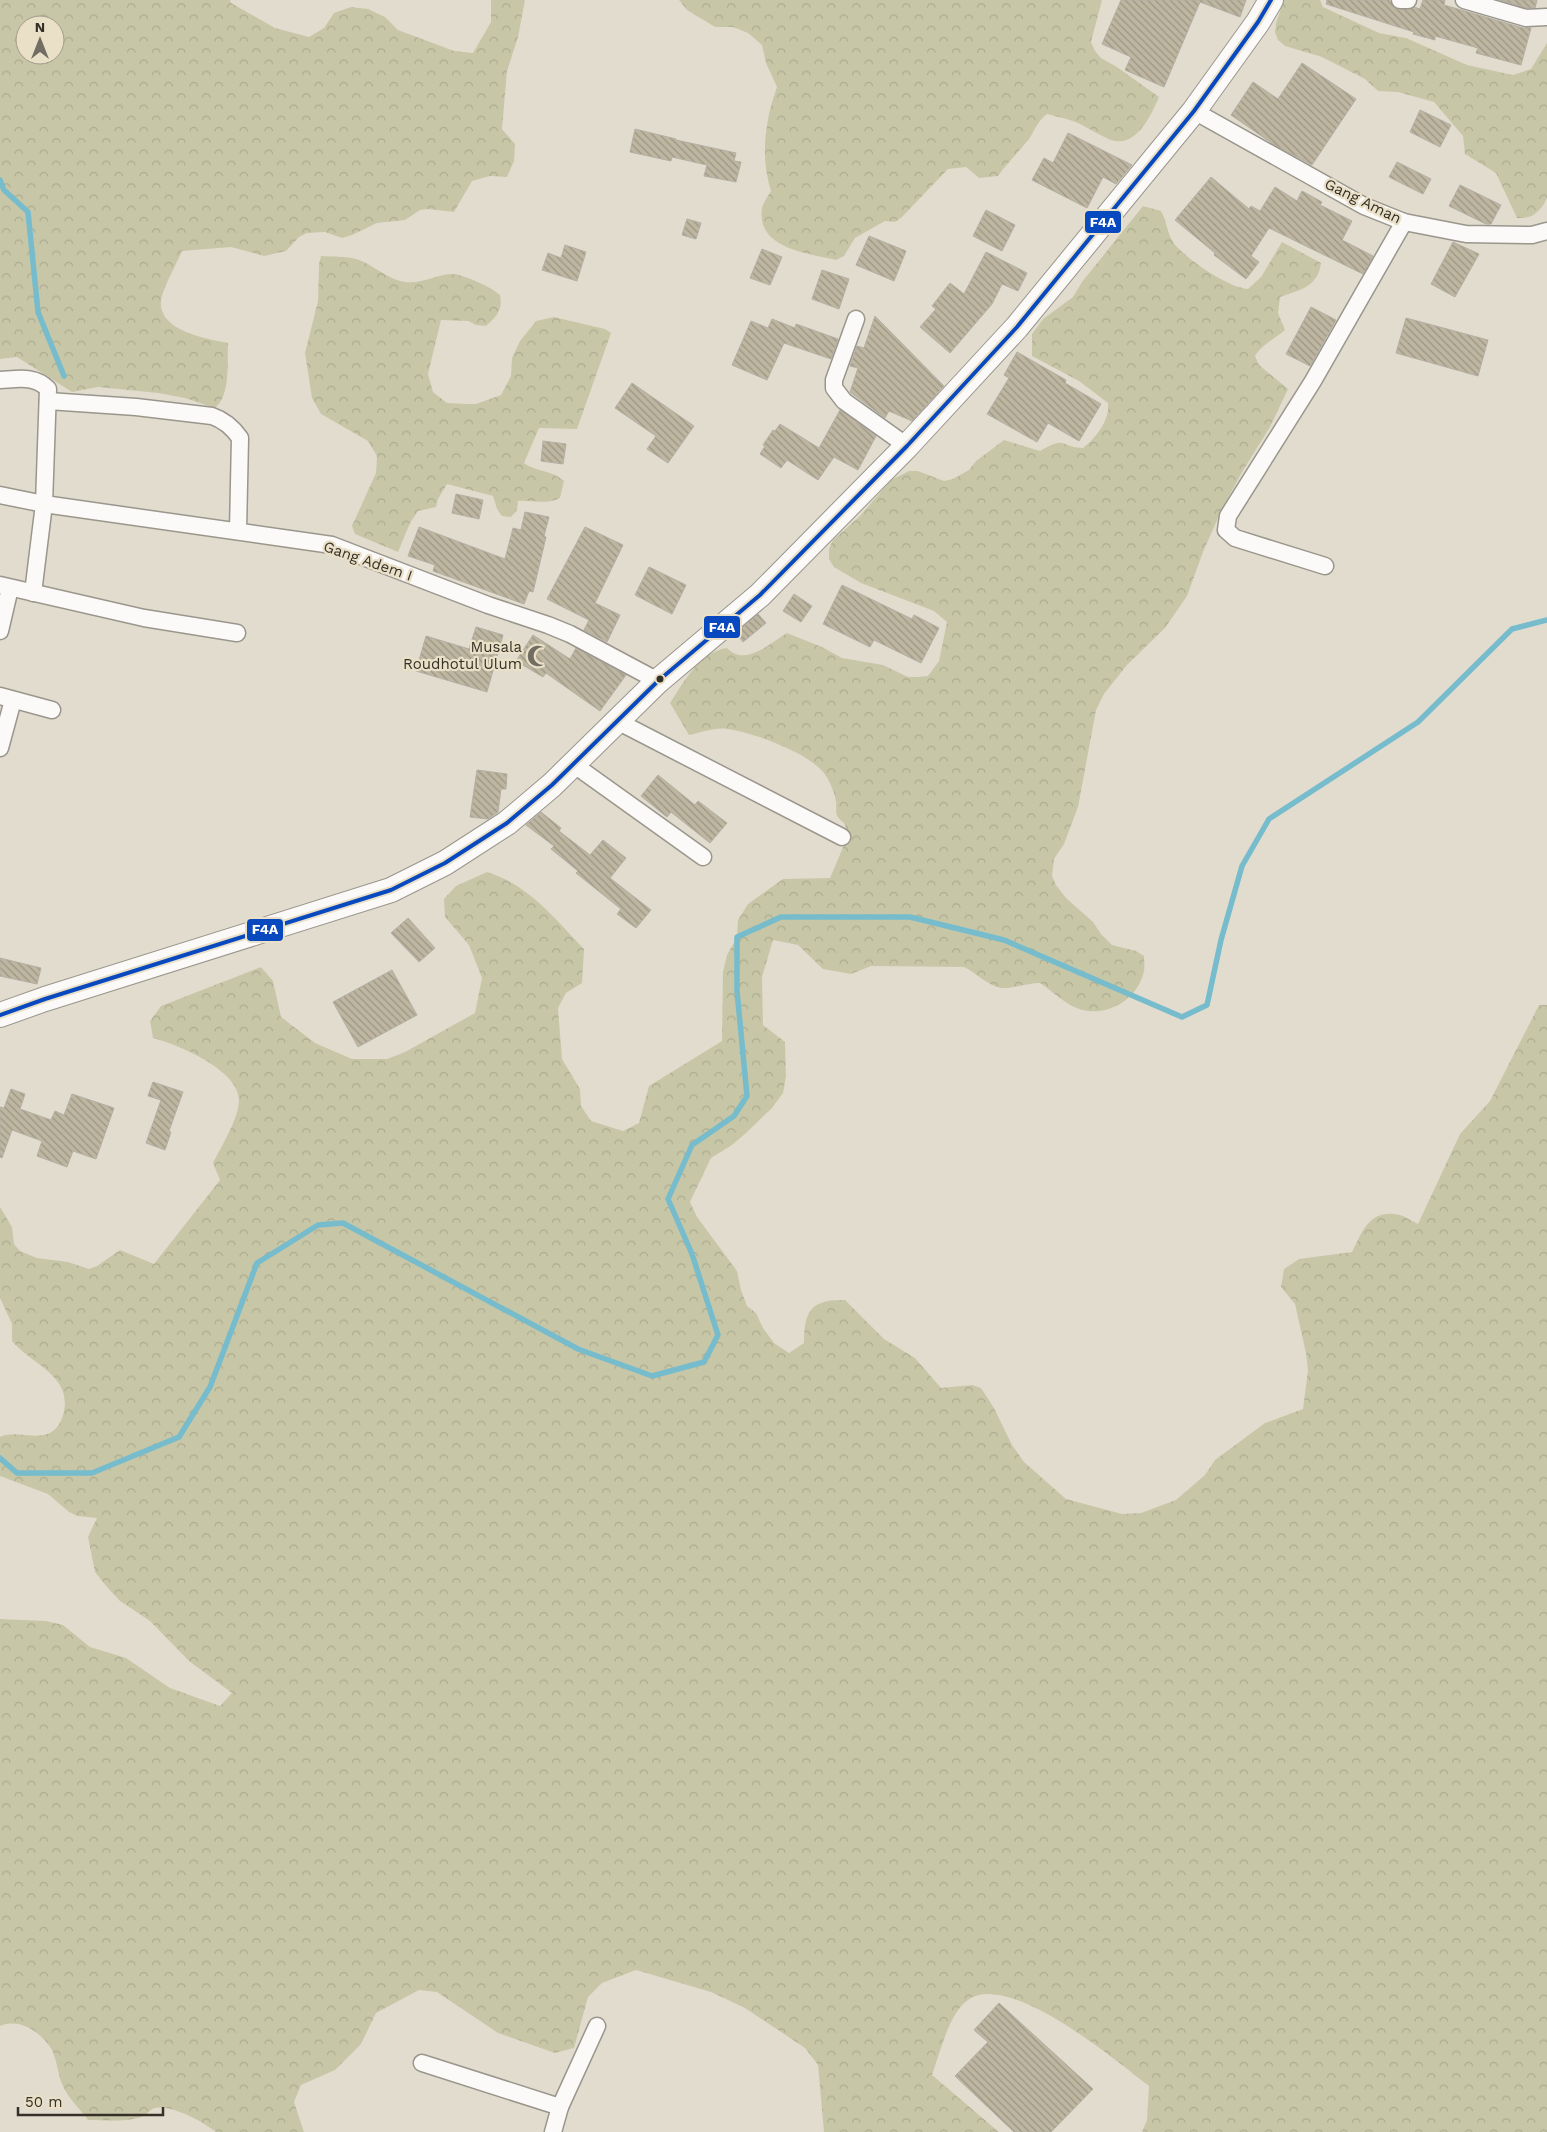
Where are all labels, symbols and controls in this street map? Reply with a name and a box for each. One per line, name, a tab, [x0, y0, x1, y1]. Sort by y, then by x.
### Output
north arrow	[15, 15, 65, 65]
text: N	[35, 19, 45, 35]
street label: Gang Aman	[1322, 175, 1404, 227]
line badge: F4A	[1084, 210, 1122, 234]
text: F4A	[1090, 214, 1117, 230]
street label: Gang Adem I	[321, 537, 415, 585]
line badge: F4A	[703, 615, 741, 639]
text: F4A	[709, 619, 736, 635]
place label: Musala Roudhotul Ulum	[403, 638, 523, 673]
mosque icon: Musala Roudhotul Ulum	[525, 643, 551, 669]
unlabelled marker	[655, 674, 665, 684]
line badge: F4A	[246, 918, 284, 942]
text: F4A	[252, 921, 279, 937]
scale bar	[18, 2084, 162, 2116]
text: 50 m	[25, 2093, 62, 2111]

